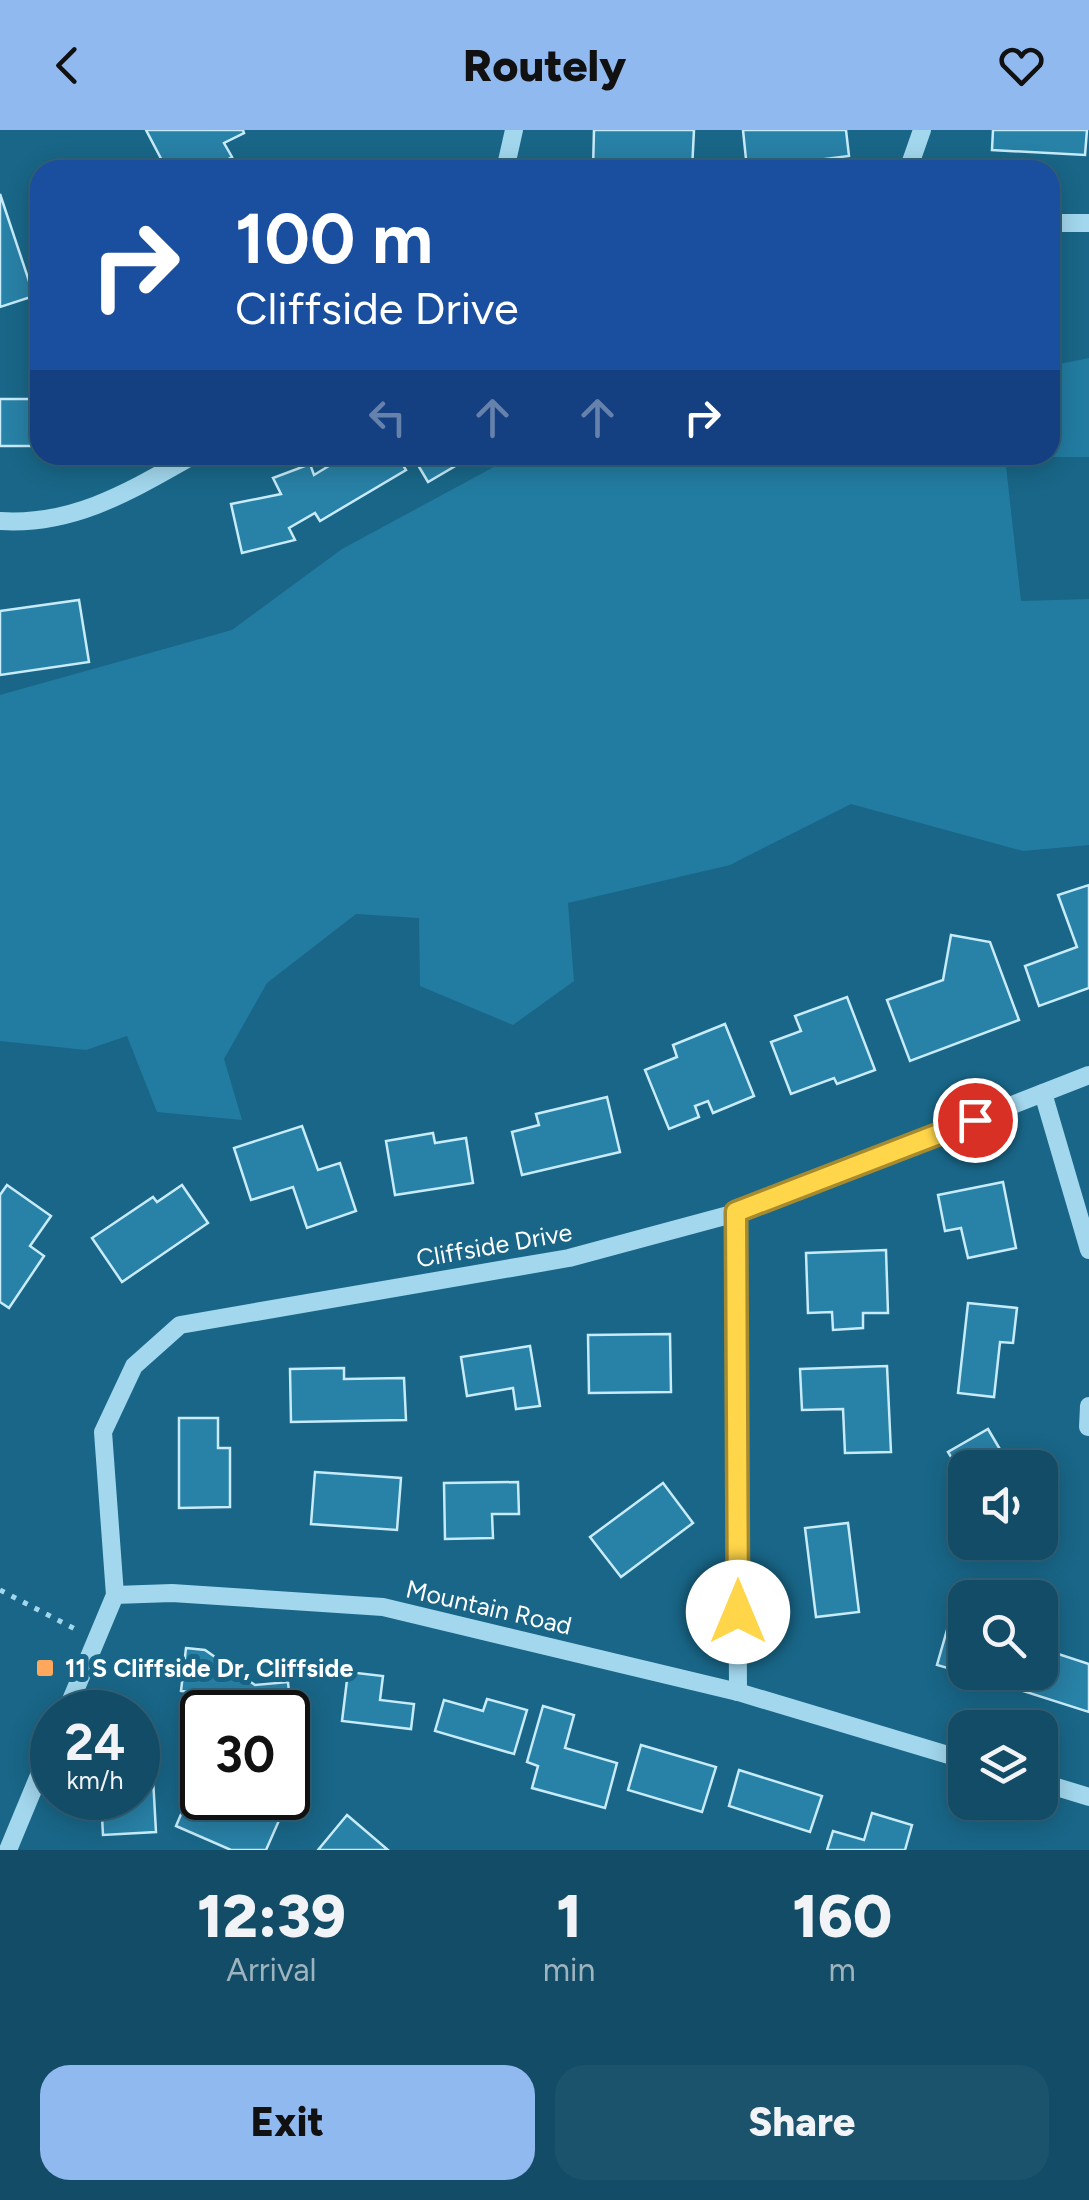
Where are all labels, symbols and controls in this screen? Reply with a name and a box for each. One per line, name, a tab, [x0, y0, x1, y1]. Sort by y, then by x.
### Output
icon: back	[40, 38, 95, 93]
text: Routely	[463, 38, 626, 92]
icon: heart	[994, 38, 1049, 93]
text: 100 m	[235, 196, 433, 281]
icon: right	[70, 200, 200, 330]
text: Cliffside Drive	[235, 281, 519, 335]
icon: left	[360, 390, 415, 445]
icon: ahead	[465, 390, 520, 445]
icon: ahead	[570, 390, 625, 445]
icon: right	[675, 390, 730, 445]
pin	[933, 1078, 1018, 1163]
icon: arrive	[948, 1093, 1003, 1148]
street label: Cliffside Drive	[414, 1217, 574, 1273]
map controls	[948, 1450, 1058, 1820]
button: sound	[948, 1450, 1058, 1560]
position arrow	[686, 1560, 790, 1664]
street label: Mountain Road	[403, 1573, 575, 1641]
button: search	[948, 1580, 1058, 1690]
place label: 11 S Cliffside Dr, Cliffside	[65, 1653, 353, 1683]
marker: 11 S Cliffside Dr, Cliffside	[34, 1657, 56, 1679]
speed limit sign: 30	[180, 1690, 310, 1820]
button: layers	[948, 1710, 1058, 1820]
text: 24	[65, 1712, 125, 1773]
text: km/h	[66, 1765, 124, 1795]
text: 12:39	[197, 1880, 346, 1952]
text: 1	[556, 1880, 582, 1952]
text: 160	[792, 1880, 892, 1952]
text: Arrival	[226, 1951, 317, 1989]
text: min	[543, 1951, 595, 1989]
text: m	[829, 1951, 856, 1989]
button: Exit	[40, 2065, 535, 2180]
button: Share	[555, 2065, 1049, 2180]

